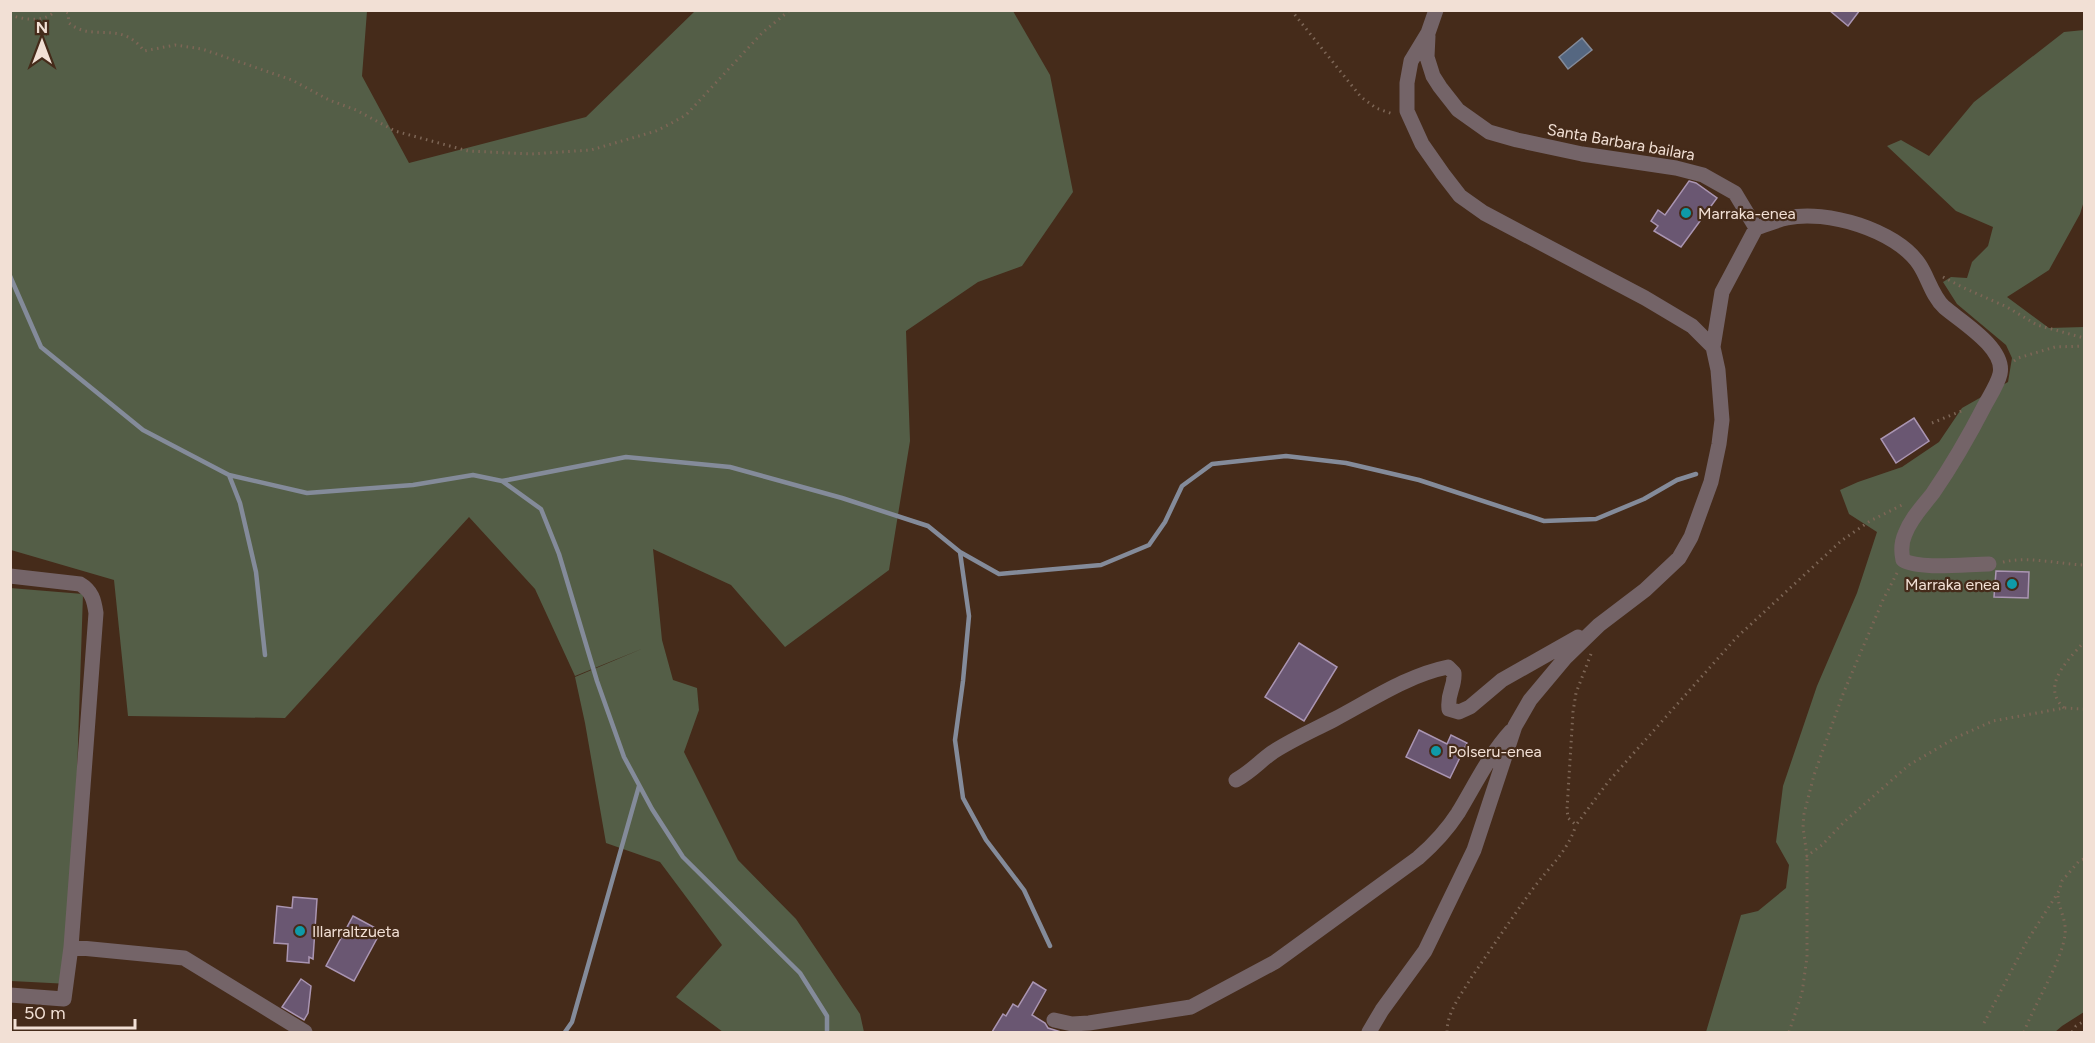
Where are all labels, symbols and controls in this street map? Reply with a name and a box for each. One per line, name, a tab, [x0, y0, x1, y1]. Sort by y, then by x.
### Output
north arrow	[12, 12, 72, 72]
text: N	[36, 18, 48, 37]
street label: Santa Barbara bailara	[1546, 120, 1696, 164]
place label: Marraka-enea	[1698, 204, 1796, 223]
marker: Marraka-enea	[1679, 206, 1693, 220]
place label: Marraka enea	[1905, 575, 2000, 594]
marker: Marraka enea	[2005, 577, 2019, 591]
place label: Polseru-enea	[1448, 742, 1542, 761]
marker: Polseru-enea	[1429, 744, 1443, 758]
place label: Illarraltzueta	[312, 922, 400, 941]
marker: Illarraltzueta	[293, 924, 307, 938]
scale bar	[15, 992, 135, 1030]
text: 50 m	[24, 1002, 66, 1024]

